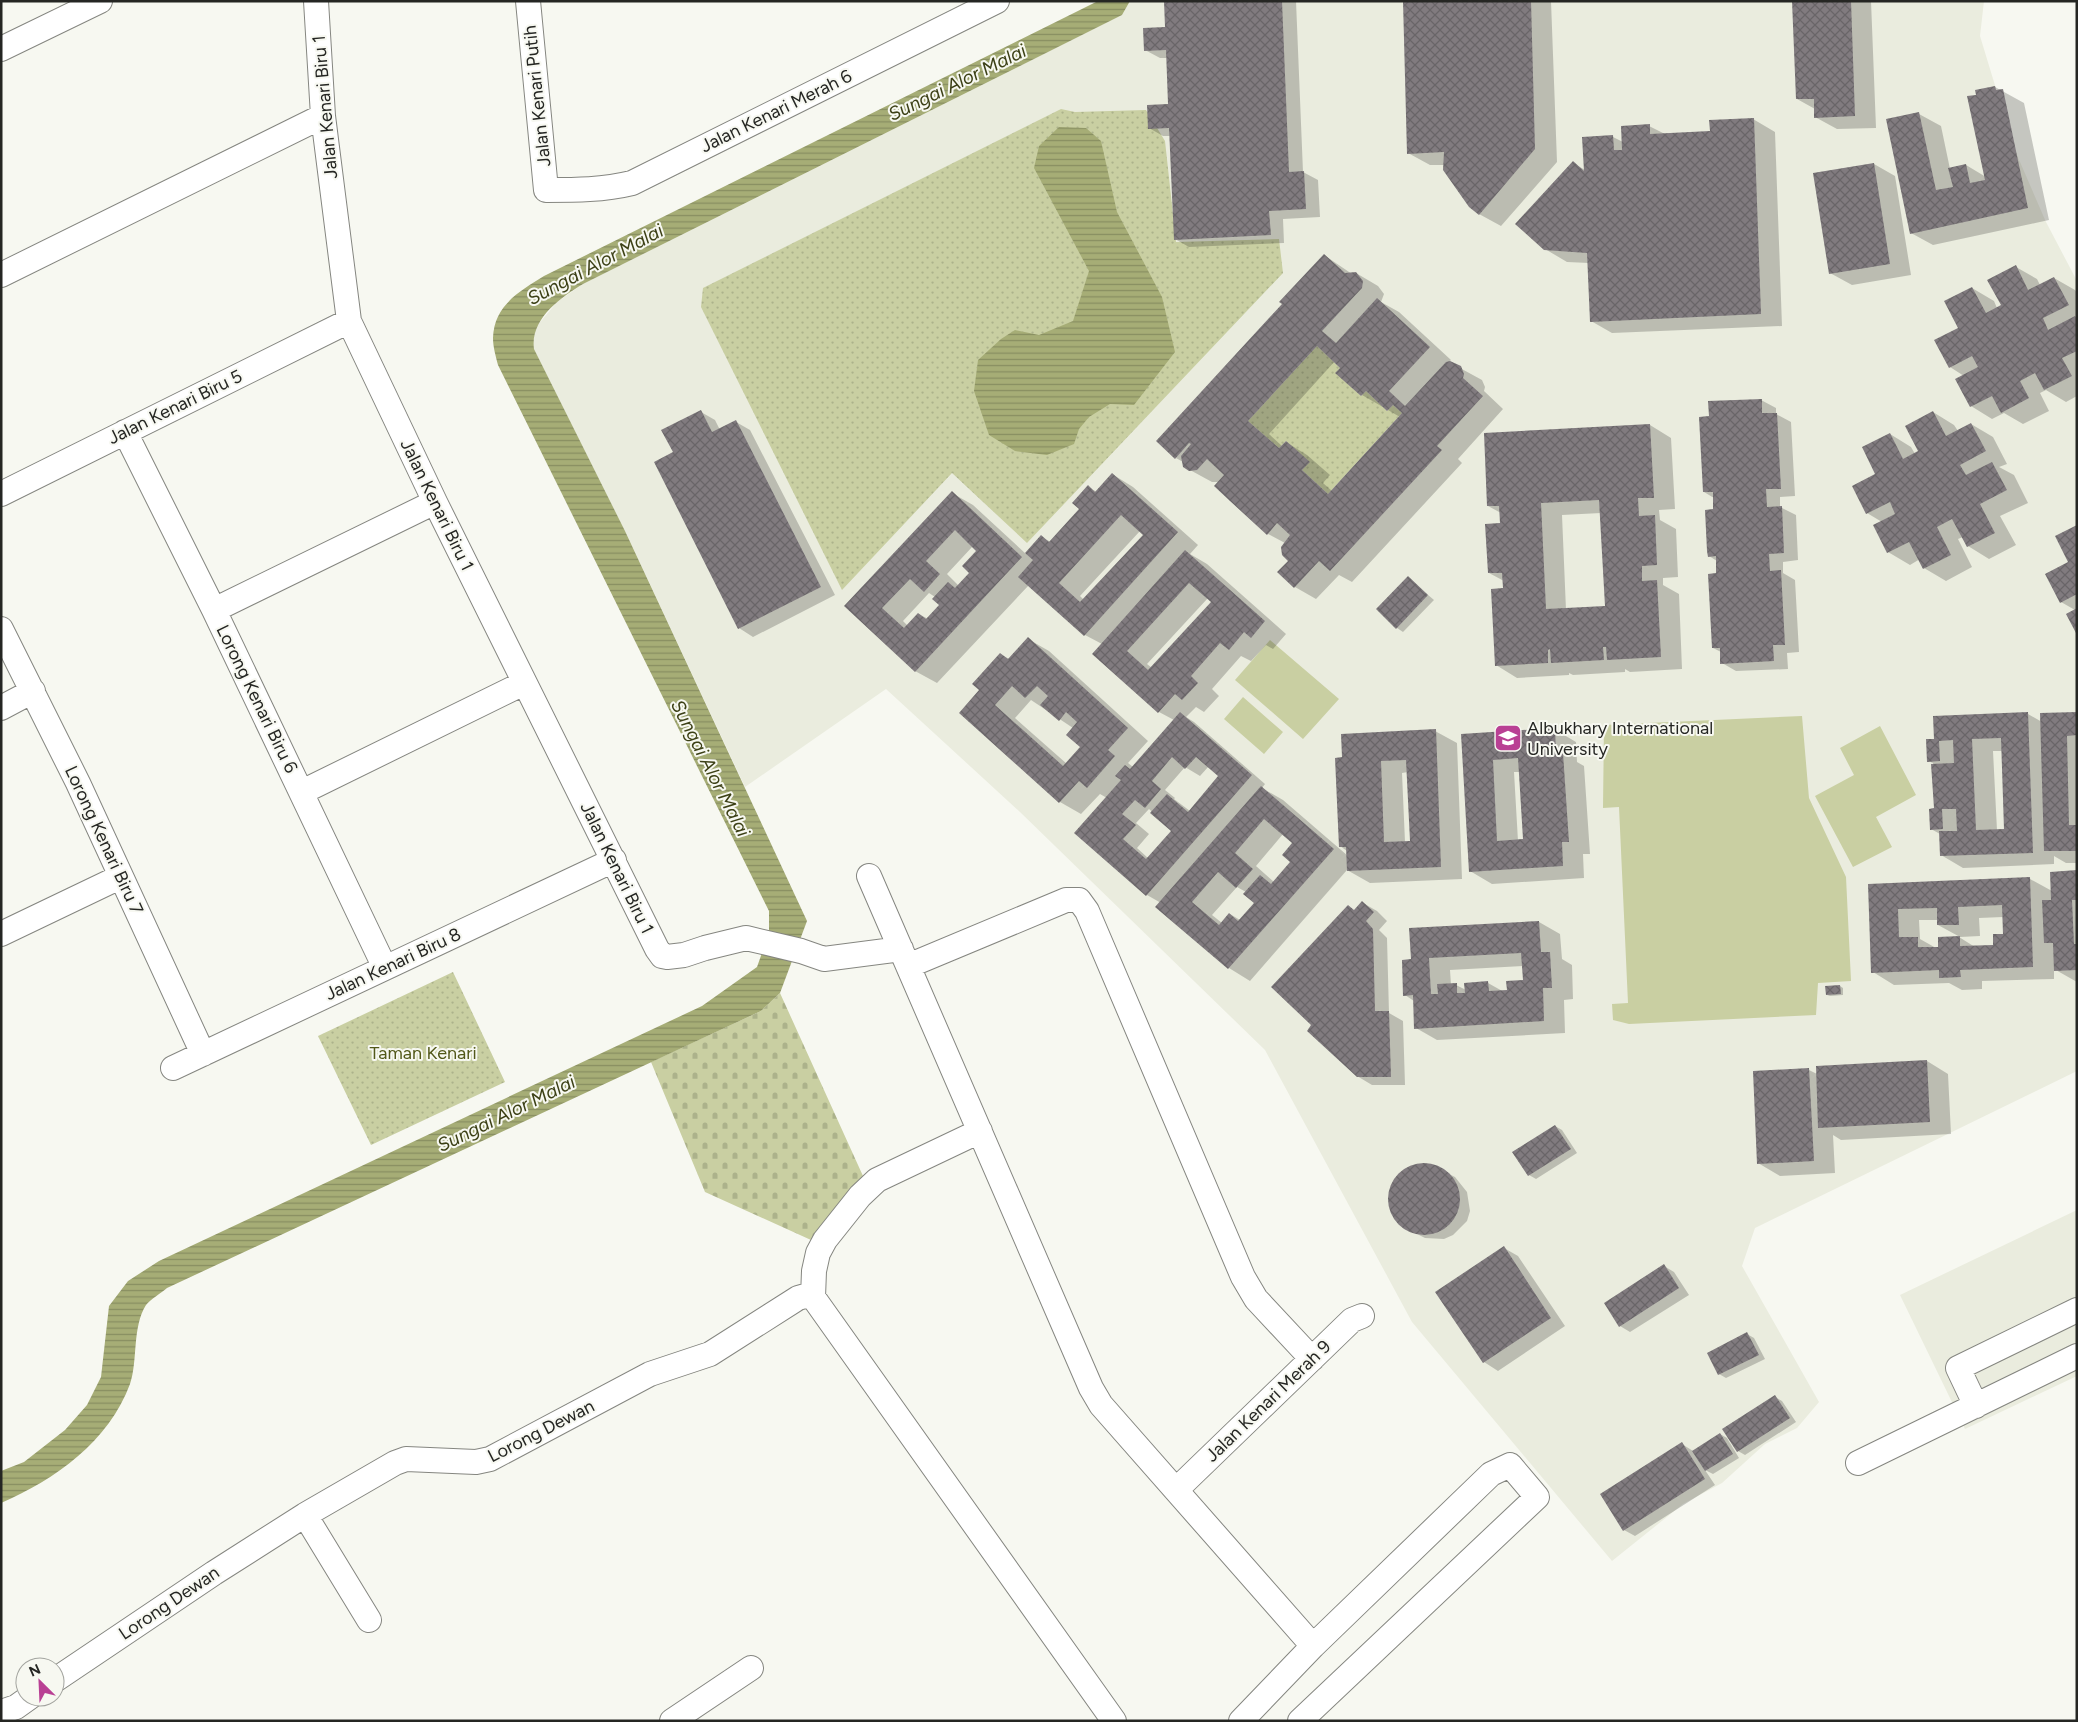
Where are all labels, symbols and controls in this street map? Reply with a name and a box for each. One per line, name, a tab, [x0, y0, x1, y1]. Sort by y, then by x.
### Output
street label: Jalan Kenari Putih	[519, 24, 555, 168]
street label: Jalan Kenari Biru 1	[308, 34, 342, 180]
water label: Sungai Alor Malai	[884, 39, 1030, 126]
street label: Jalan Kenari Merah 6	[697, 65, 855, 157]
water label: Sungai Alor Malai	[523, 219, 668, 310]
street label: Jalan Kenari Biru 5	[104, 365, 246, 449]
street label: Jalan Kenari Biru 1	[396, 436, 478, 574]
street label: Lorong Kenari Biru 6	[212, 621, 302, 777]
water label: Sungai Alor Malai	[666, 696, 755, 841]
place label: Albukhary International University	[1527, 717, 1713, 760]
school or university icon: Albukhary International University	[1493, 723, 1523, 753]
street label: Lorong Kenari Biru 7	[60, 762, 148, 918]
street label: Jalan Kenari Biru 1	[576, 799, 658, 937]
street label: Jalan Kenari Biru 8	[322, 923, 464, 1005]
park label: Taman Kenari	[369, 1042, 477, 1064]
water label: Sungai Alor Malai	[433, 1070, 579, 1157]
street label: Jalan Kenari Merah 9	[1201, 1336, 1335, 1466]
street label: Lorong Dewan	[484, 1395, 598, 1467]
street label: Lorong Dewan	[115, 1561, 223, 1645]
north arrow	[15, 1657, 65, 1707]
text: N	[27, 1661, 43, 1681]

